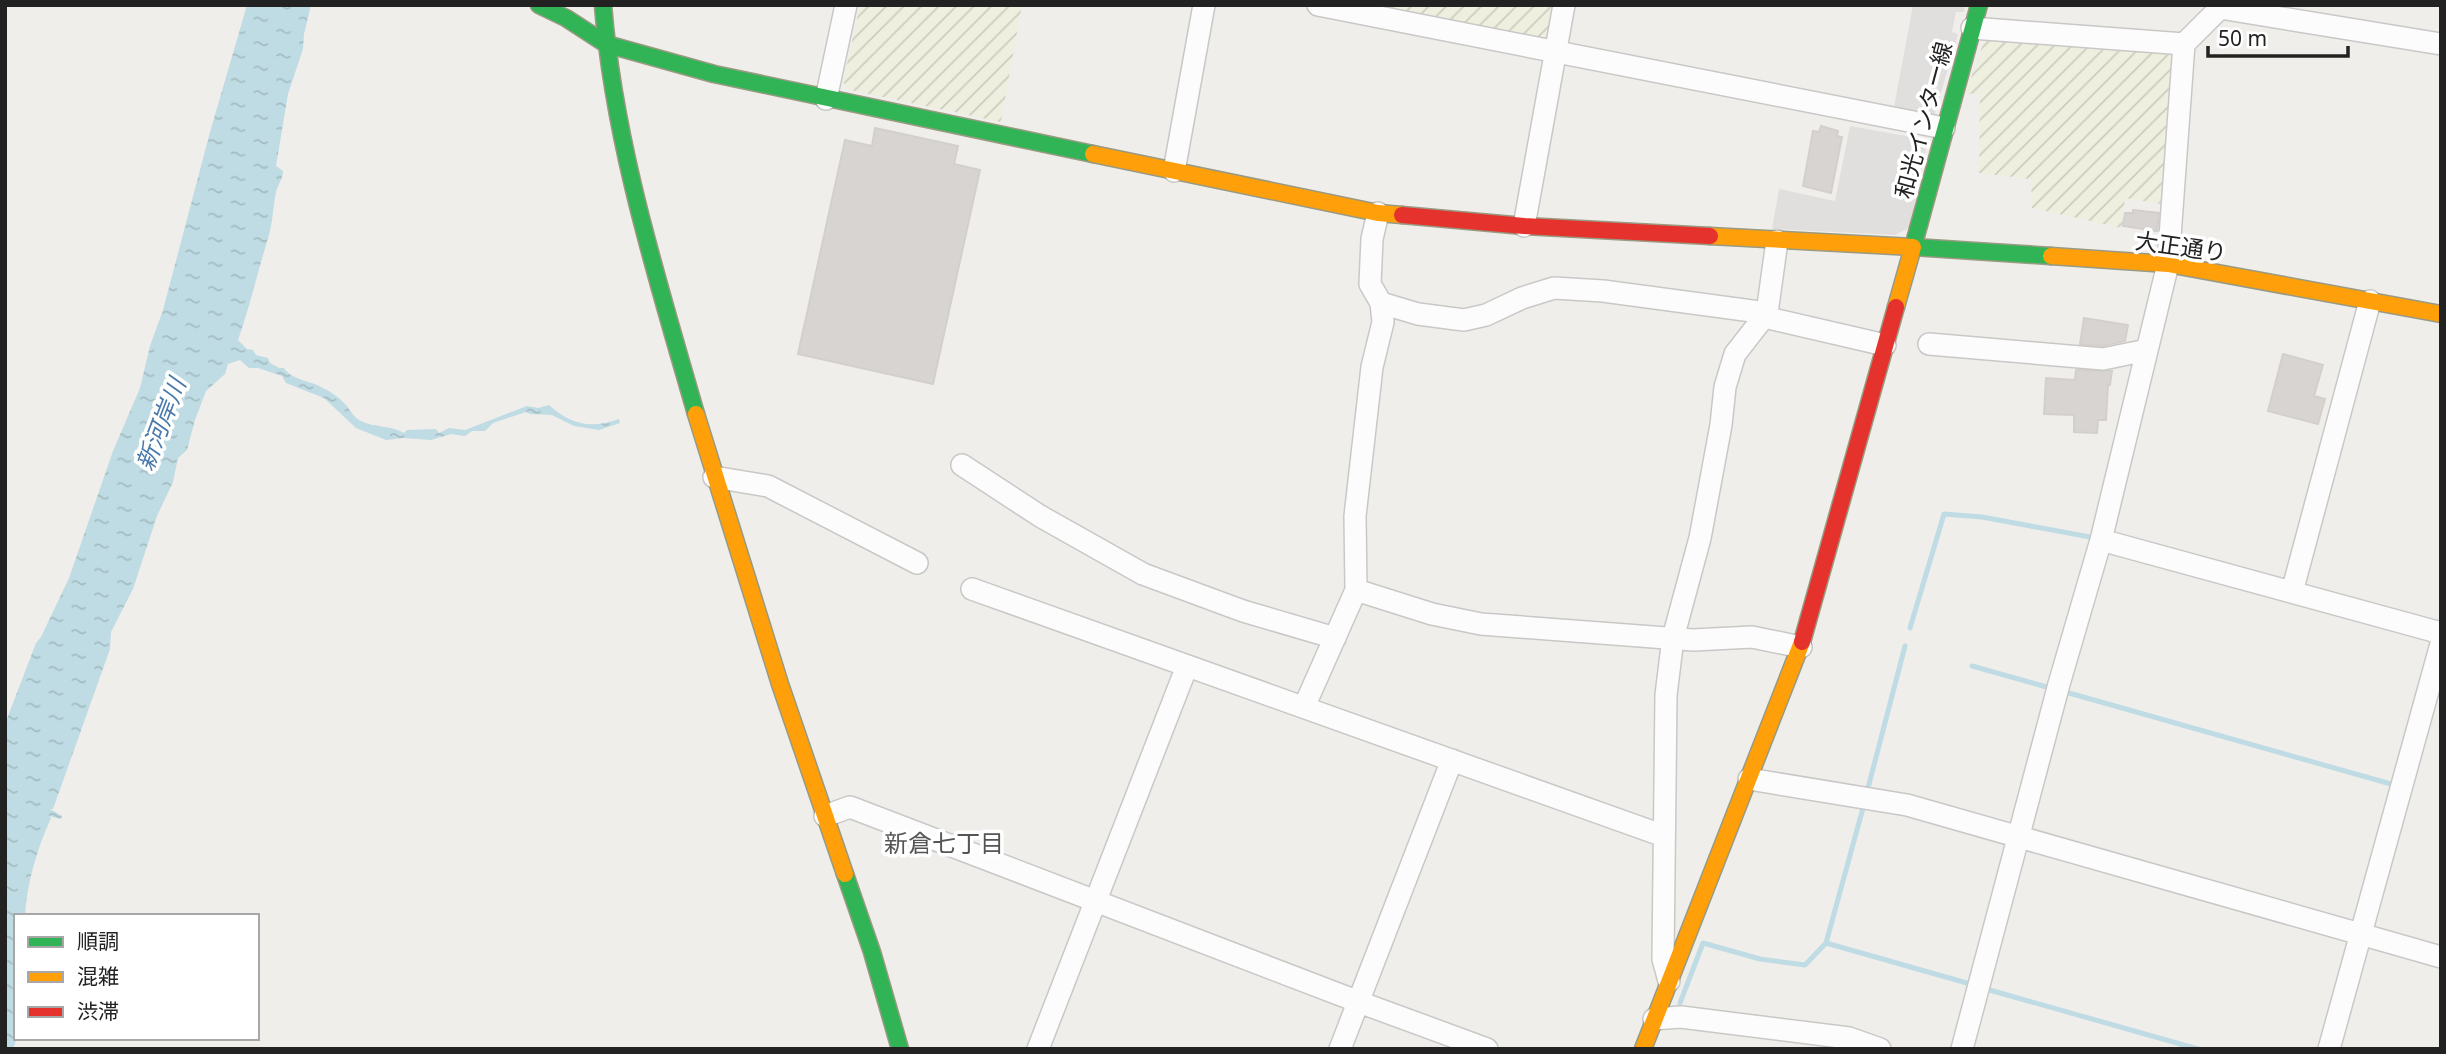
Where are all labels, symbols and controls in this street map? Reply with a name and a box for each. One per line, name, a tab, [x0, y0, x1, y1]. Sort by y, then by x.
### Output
scale bar	[2208, 14, 2348, 58]
text: 50 m	[2218, 24, 2267, 52]
street label: 和光インター線	[1887, 38, 1959, 202]
street label: 大正通り	[2133, 224, 2229, 268]
water label: 新河岸川	[127, 370, 194, 475]
district label: 新倉七丁目	[884, 826, 1004, 859]
legend	[14, 914, 259, 1040]
text: 順調	[77, 927, 119, 955]
text: 混雑	[77, 962, 119, 990]
text: 渋滞	[77, 997, 119, 1025]

